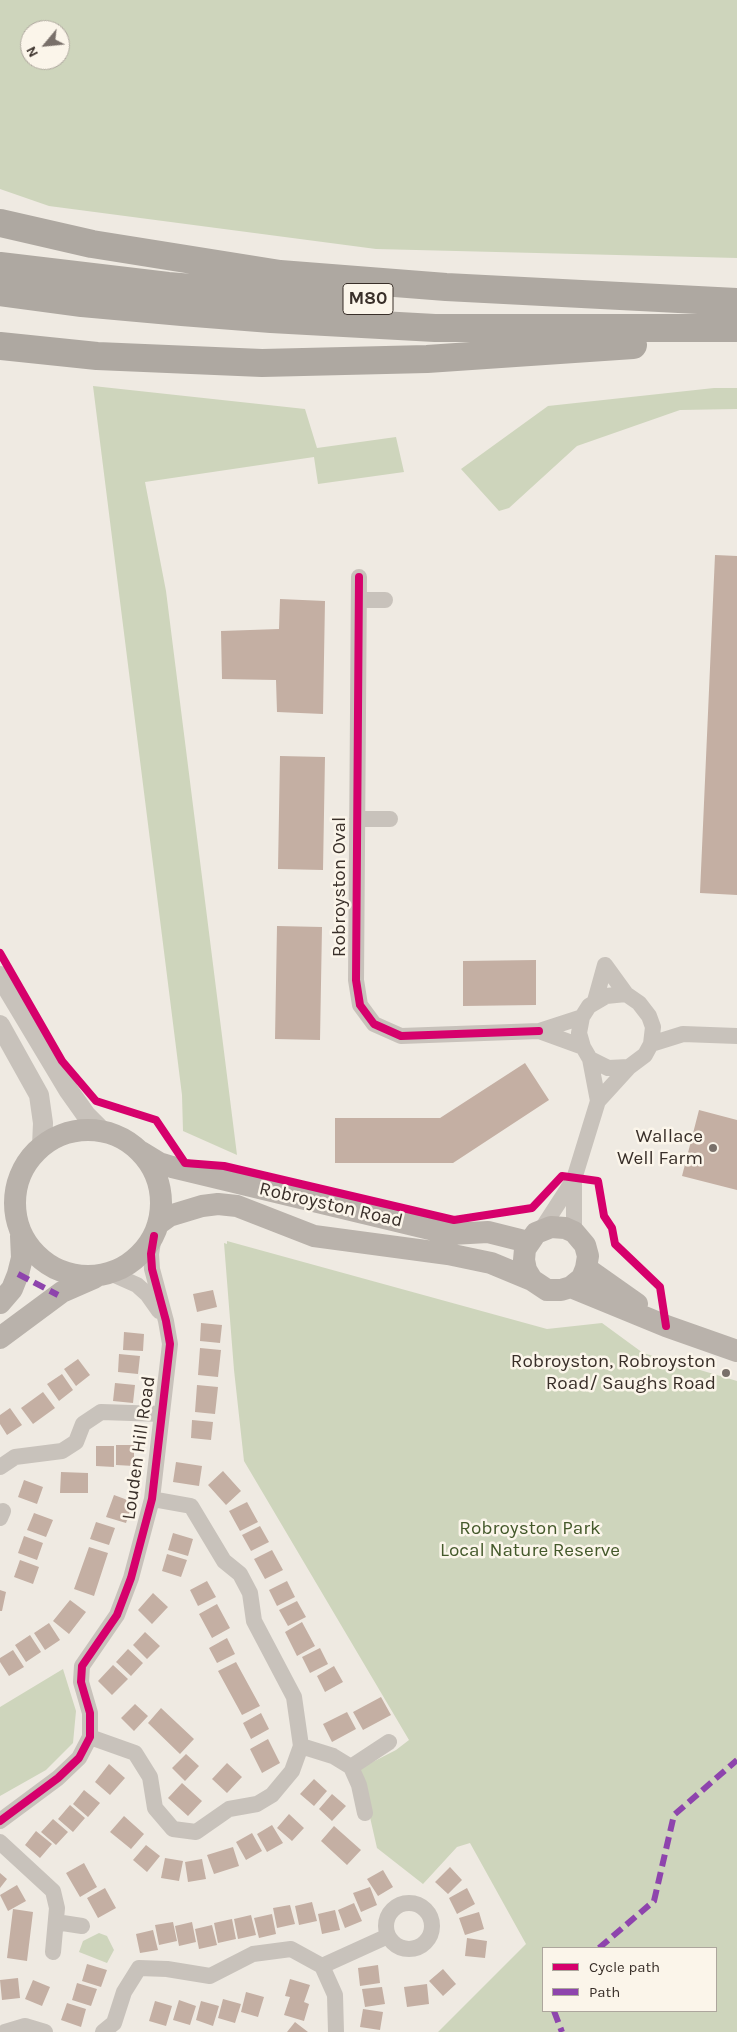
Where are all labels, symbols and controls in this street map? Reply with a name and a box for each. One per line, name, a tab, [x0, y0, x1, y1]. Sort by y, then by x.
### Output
north arrow	[20, 20, 70, 70]
text: N	[22, 43, 42, 60]
road number: M80	[343, 284, 393, 314]
street label: Robroyston Oval	[329, 817, 351, 957]
place label: Wallace Well Farm	[617, 1126, 703, 1170]
marker: Wallace Well Farm	[707, 1142, 719, 1154]
street label: Robroyston Road	[257, 1177, 405, 1233]
place label: Robroyston, Robroyston Road/ Saughs Road	[511, 1351, 716, 1395]
marker: Robroyston, Robroyston Road/ Saughs Road	[720, 1367, 732, 1379]
street label: Louden Hill Road	[118, 1375, 160, 1521]
park label: Robroyston Park Local Nature Reserve	[440, 1518, 620, 1562]
legend	[542, 1947, 717, 2012]
text: Cycle path	[589, 1958, 660, 1976]
text: Path	[589, 1983, 620, 2001]

